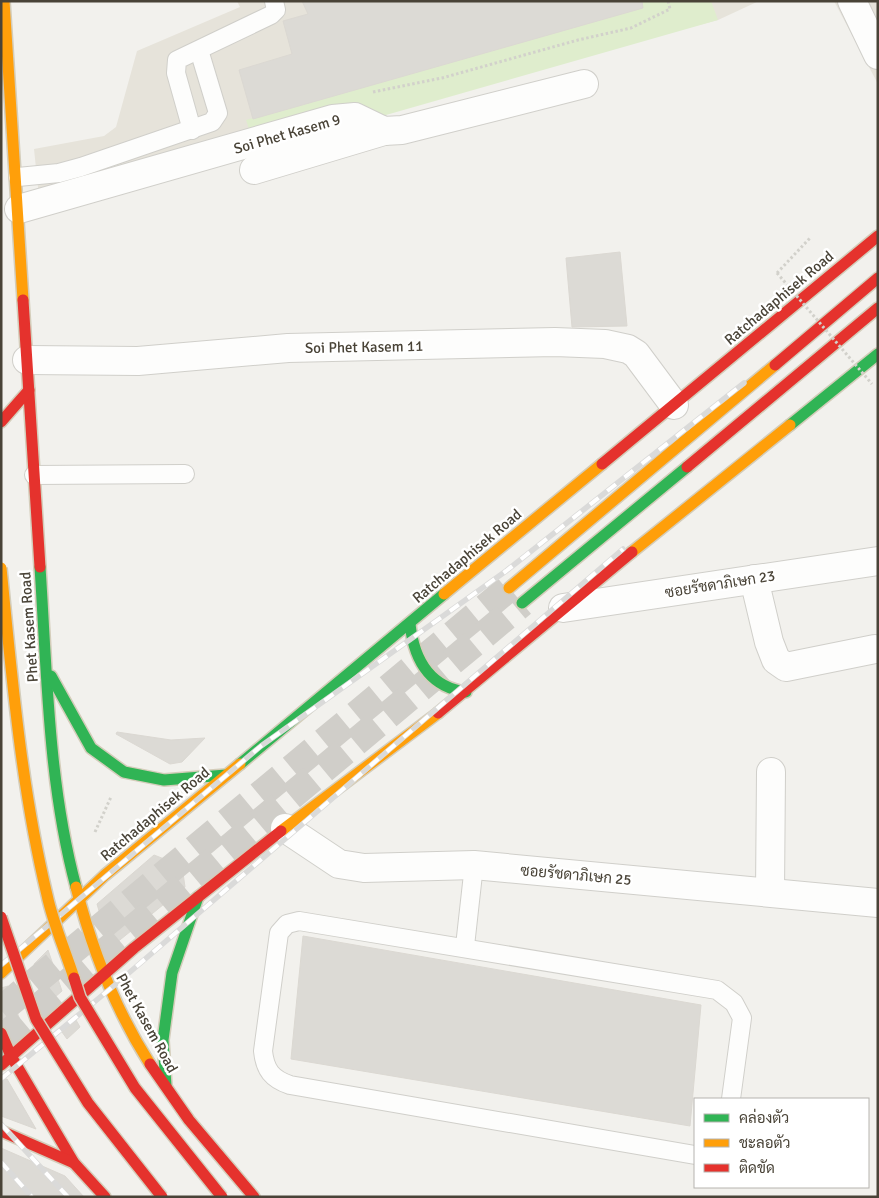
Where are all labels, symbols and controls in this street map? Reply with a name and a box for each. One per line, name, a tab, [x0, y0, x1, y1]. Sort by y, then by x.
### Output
street label: Soi Phet Kasem 9	[232, 110, 342, 158]
street label: Ratchadaphisek Road	[721, 247, 837, 349]
street label: Soi Phet Kasem 11	[305, 337, 423, 357]
street label: Ratchadaphisek Road	[409, 505, 525, 607]
street label: ซอยรัชดาภิเษก 23	[664, 566, 776, 602]
street label: Phet Kasem Road	[16, 571, 42, 683]
street label: Ratchadaphisek Road	[97, 763, 213, 865]
street label: ซอยรัชดาภิเษก 25	[520, 861, 632, 889]
street label: Phet Kasem Road	[112, 970, 182, 1076]
legend	[694, 1098, 869, 1188]
text: คล่องตัว	[739, 1108, 789, 1127]
text: ชะลอตัว	[739, 1134, 790, 1152]
text: ติดขัด	[739, 1159, 775, 1177]

